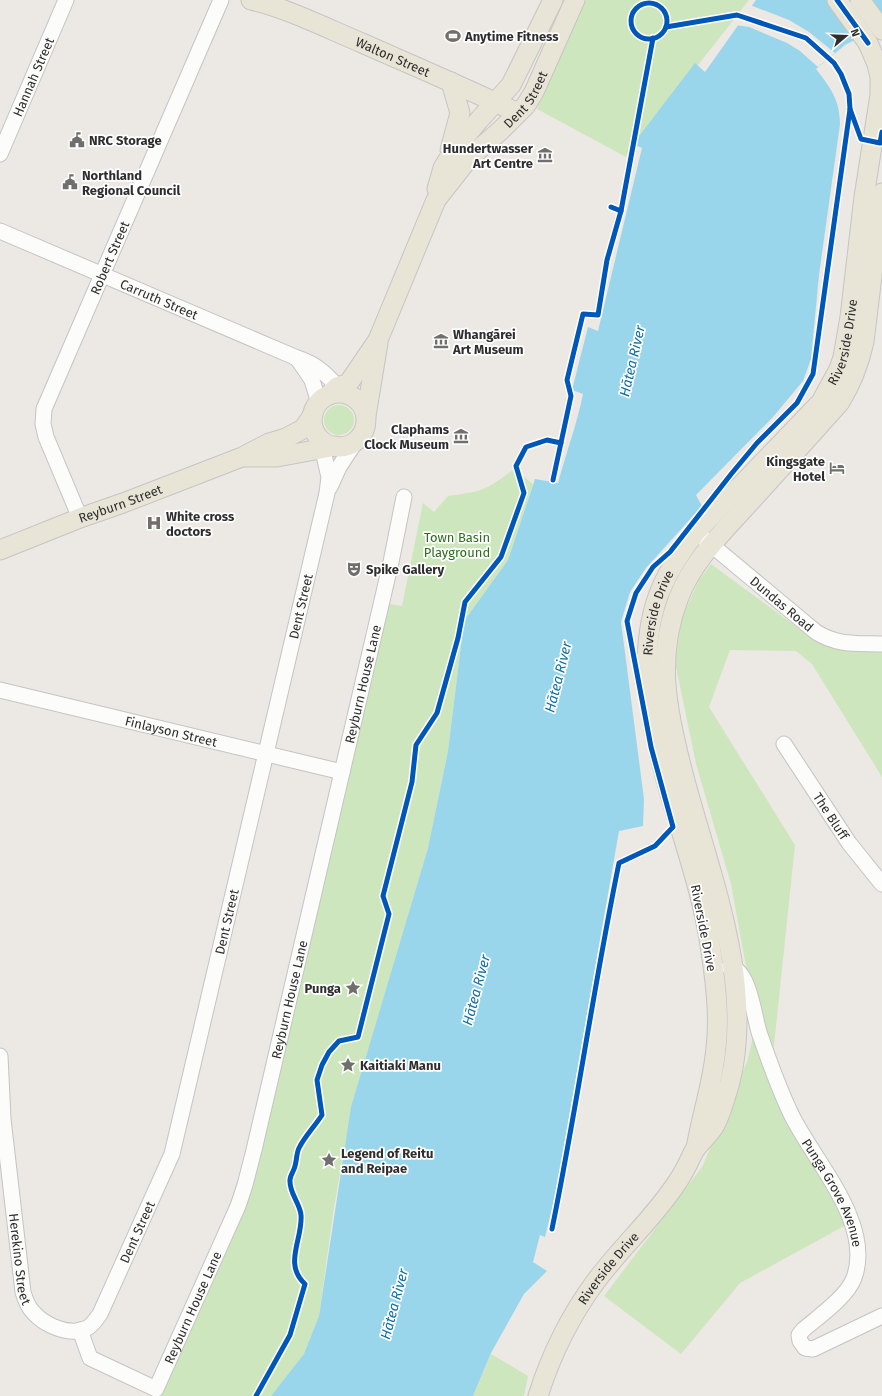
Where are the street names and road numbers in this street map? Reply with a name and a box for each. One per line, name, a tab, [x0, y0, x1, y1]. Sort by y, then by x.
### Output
street label: Walton Street	[353, 34, 432, 80]
street label: Hannah Street	[10, 35, 57, 119]
street label: Dent Street	[500, 69, 550, 131]
street label: Robert Street	[87, 219, 133, 297]
street label: Carruth Street	[118, 276, 200, 323]
street label: Riverside Drive	[825, 298, 860, 388]
street label: Reyburn Street	[77, 481, 165, 526]
street label: Riverside Drive	[640, 568, 677, 656]
street label: Dent Street	[286, 572, 316, 641]
street label: Dundas Road	[747, 573, 816, 635]
street label: Reyburn House Lane	[342, 623, 384, 745]
street label: Finlayson Street	[123, 713, 219, 750]
street label: The Bluff	[810, 790, 852, 844]
street label: Riverside Drive	[688, 883, 719, 973]
street label: Dent Street	[212, 887, 242, 956]
street label: Reyburn House Lane	[268, 939, 311, 1060]
street label: Punga Grove Avenue	[799, 1136, 865, 1248]
street label: Dent Street	[117, 1198, 158, 1266]
street label: Herekino Street	[6, 1212, 34, 1307]
street label: Riverside Drive	[575, 1229, 642, 1307]
street label: Reyburn House Lane	[161, 1249, 225, 1366]

